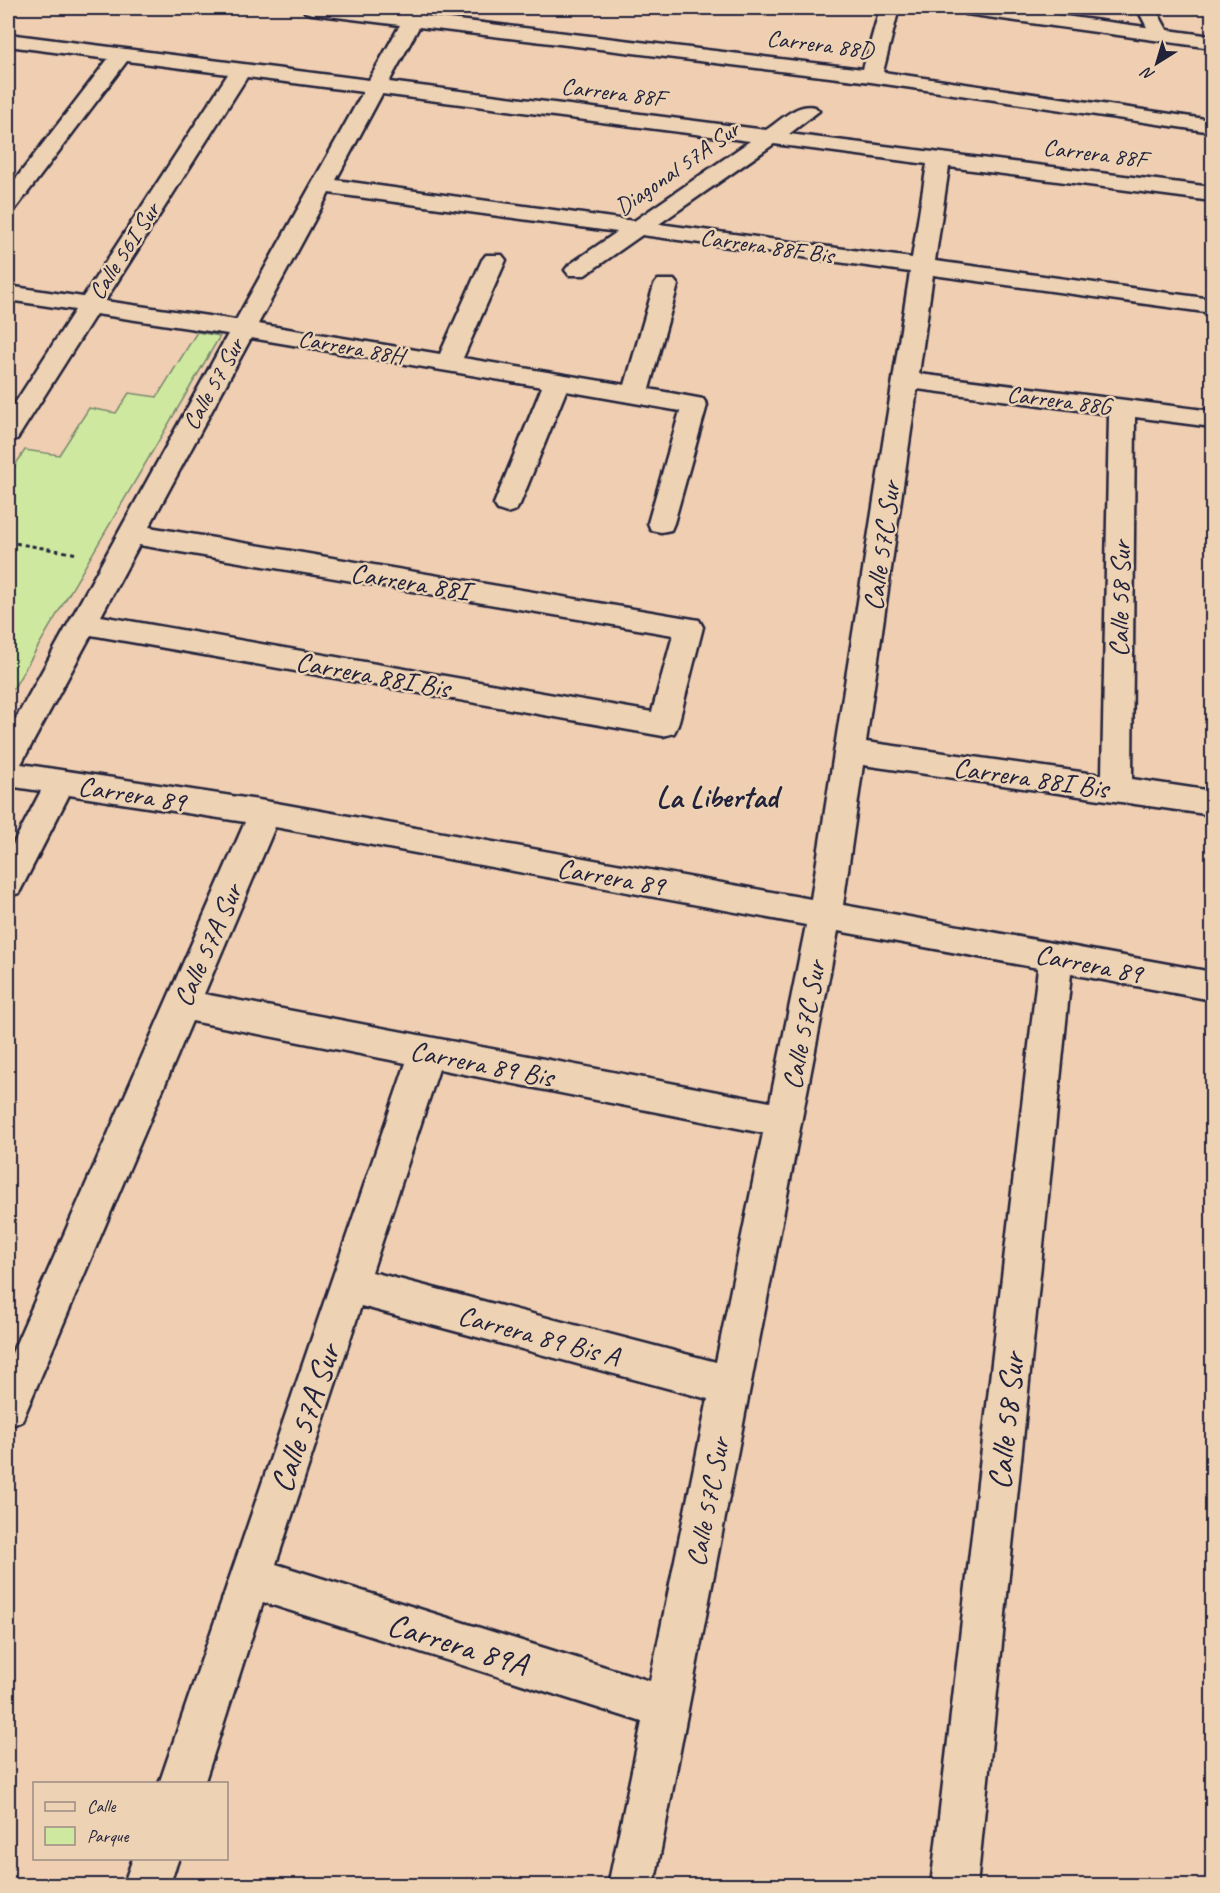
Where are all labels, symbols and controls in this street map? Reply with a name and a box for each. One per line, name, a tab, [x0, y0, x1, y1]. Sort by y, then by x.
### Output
street label: Carrera 88D	[765, 23, 877, 66]
north arrow	[1127, 33, 1187, 93]
text: N	[1136, 61, 1159, 85]
street label: Carrera 88F	[560, 71, 671, 114]
street label: Diagonal 57A Sur	[609, 113, 747, 222]
street label: Carrera 88F	[1042, 132, 1153, 175]
street label: Calle 56I Sur	[82, 195, 168, 305]
street label: Carrera 88F Bis	[698, 222, 838, 271]
street label: Carrera 88H	[296, 323, 410, 372]
street label: Calle 57 Sur	[176, 331, 251, 435]
street label: Carrera 88G	[1005, 379, 1115, 422]
street label: Calle 57C Sur	[855, 476, 908, 613]
street label: Calle 58 Sur	[1101, 538, 1138, 657]
street label: Carrera 88I	[348, 555, 477, 609]
street label: Carrera 88I Bis	[293, 644, 455, 706]
street label: Carrera 88I Bis	[951, 749, 1113, 806]
street label: Carrera 89	[76, 768, 190, 820]
district label: La Libertad	[656, 778, 783, 816]
street label: Carrera 89	[555, 850, 670, 904]
street label: Calle 57A Sur	[165, 876, 251, 1012]
street label: Carrera 89	[1032, 936, 1148, 991]
street label: Calle 57C Sur	[774, 955, 834, 1092]
street label: Carrera 89 Bis	[408, 1033, 559, 1095]
street label: Carrera 89 Bis A	[454, 1297, 625, 1374]
street label: Calle 57A Sur	[260, 1336, 351, 1498]
street label: Calle 58 Sur	[978, 1348, 1034, 1491]
street label: Calle 57C Sur	[678, 1432, 738, 1569]
street label: Carrera 89A	[383, 1603, 534, 1686]
legend	[33, 1782, 228, 1860]
text: Calle	[87, 1795, 116, 1817]
text: Parque	[87, 1825, 129, 1847]

